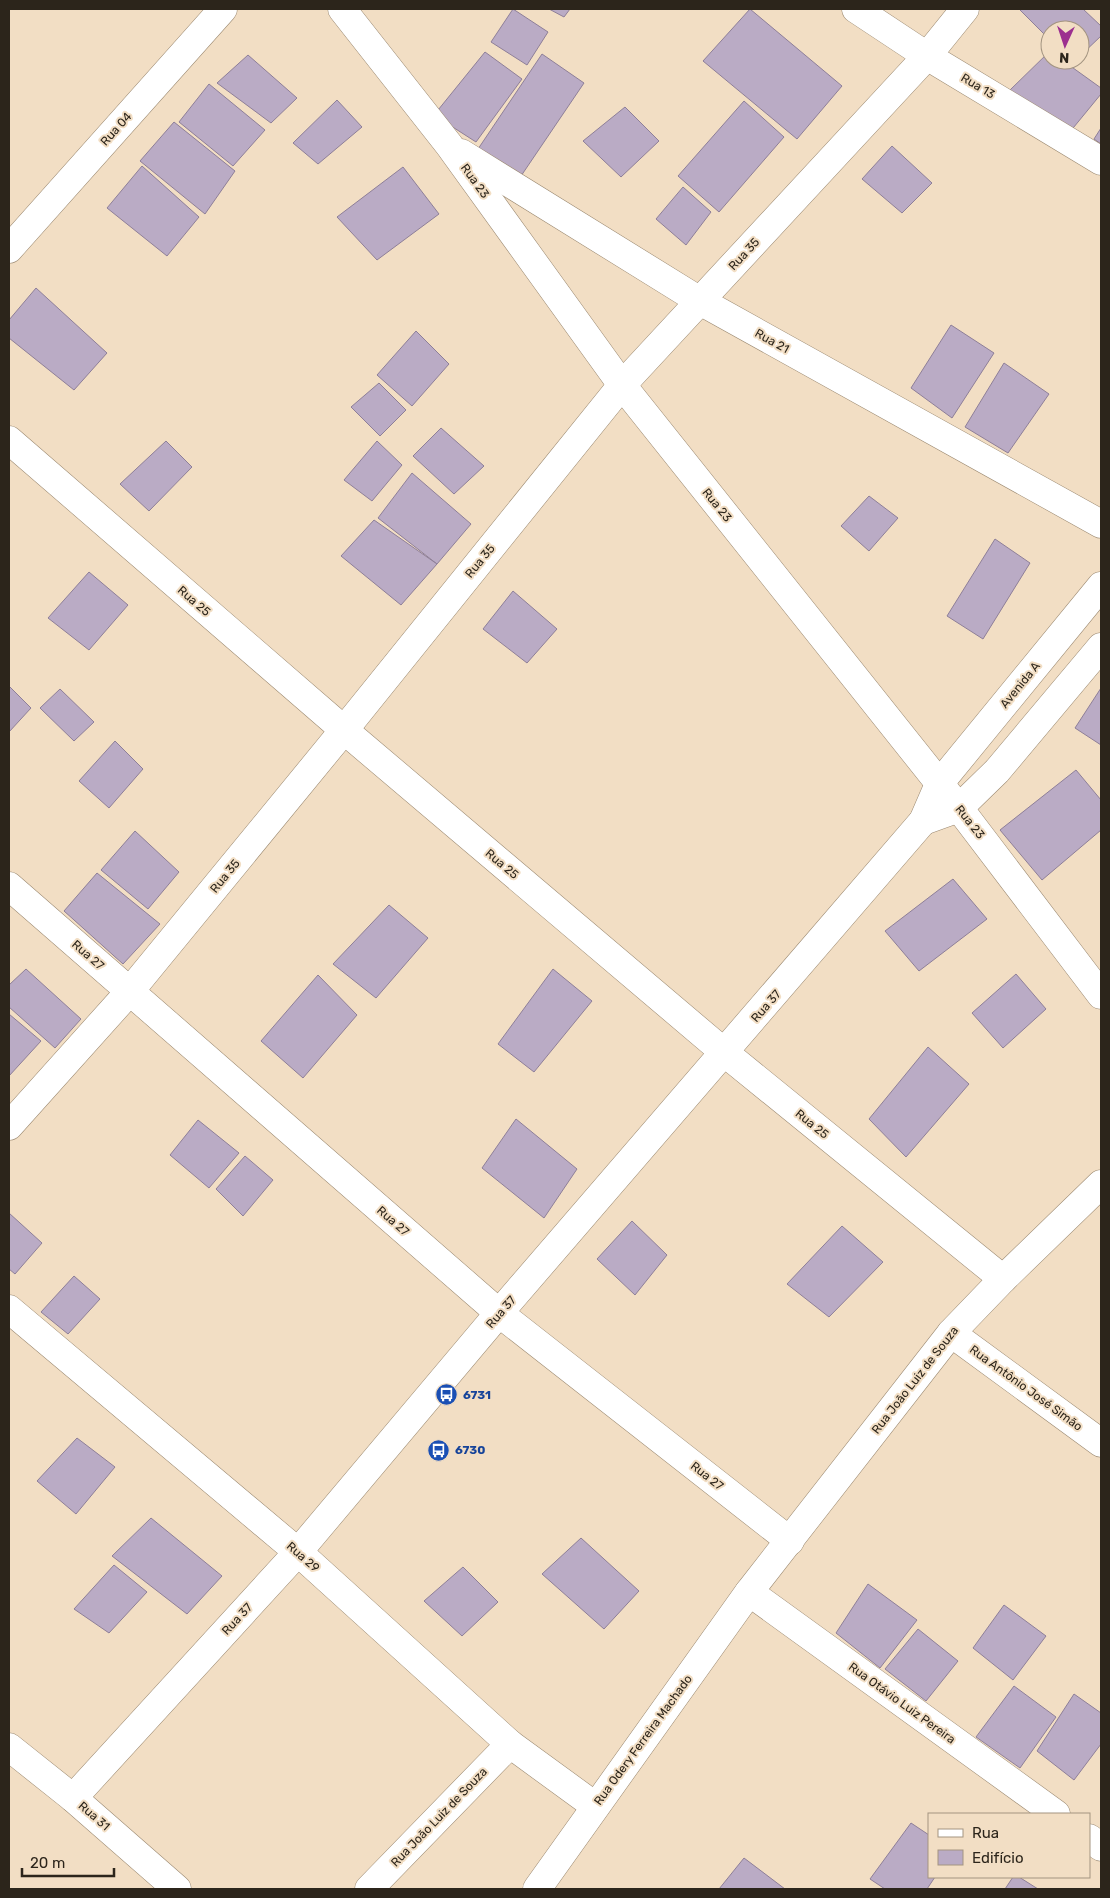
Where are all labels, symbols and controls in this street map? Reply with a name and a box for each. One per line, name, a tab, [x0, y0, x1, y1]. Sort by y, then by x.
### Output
north arrow	[1040, 20, 1090, 70]
text: N	[1059, 49, 1070, 66]
street label: Rua 13	[959, 70, 997, 102]
street label: Rua 04	[98, 109, 135, 148]
street label: Rua 23	[458, 161, 492, 201]
street label: Rua 35	[726, 235, 762, 273]
street label: Rua 21	[752, 326, 792, 356]
street label: Rua 23	[699, 485, 735, 525]
street label: Rua 35	[462, 541, 498, 581]
street label: Rua 25	[175, 583, 213, 619]
street label: Avenida A	[997, 659, 1043, 711]
street label: Rua 23	[953, 802, 987, 842]
street label: Rua 25	[483, 846, 521, 882]
street label: Rua 35	[207, 856, 243, 896]
street label: Rua 27	[69, 937, 107, 973]
street label: Rua 37	[748, 987, 784, 1025]
street label: Rua 25	[793, 1106, 831, 1142]
street label: Rua 27	[374, 1203, 412, 1239]
street label: Rua 37	[483, 1293, 519, 1331]
street label: Rua João Luiz de Souza	[869, 1324, 961, 1436]
street label: Rua Antônio José Simão	[967, 1342, 1085, 1434]
bus stop icon: 6731	[435, 1383, 459, 1407]
place label: 6731	[463, 1388, 491, 1402]
bus stop icon: 6730	[427, 1438, 451, 1462]
place label: 6730	[455, 1443, 485, 1457]
street label: Rua 27	[688, 1459, 726, 1493]
street label: Rua 29	[284, 1539, 322, 1575]
street label: Rua 37	[219, 1600, 255, 1638]
street label: Rua Otávio Luiz Pereira	[846, 1660, 958, 1746]
street label: Rua Odery Ferreira Machado	[591, 1672, 695, 1808]
street label: Rua João Luiz de Souza	[388, 1764, 490, 1870]
street label: Rua 31	[76, 1799, 112, 1833]
legend	[928, 1813, 1090, 1878]
text: Rua	[972, 1824, 999, 1842]
scale bar	[22, 1846, 115, 1878]
text: Edifício	[972, 1849, 1024, 1867]
text: 20 m	[30, 1854, 65, 1872]

